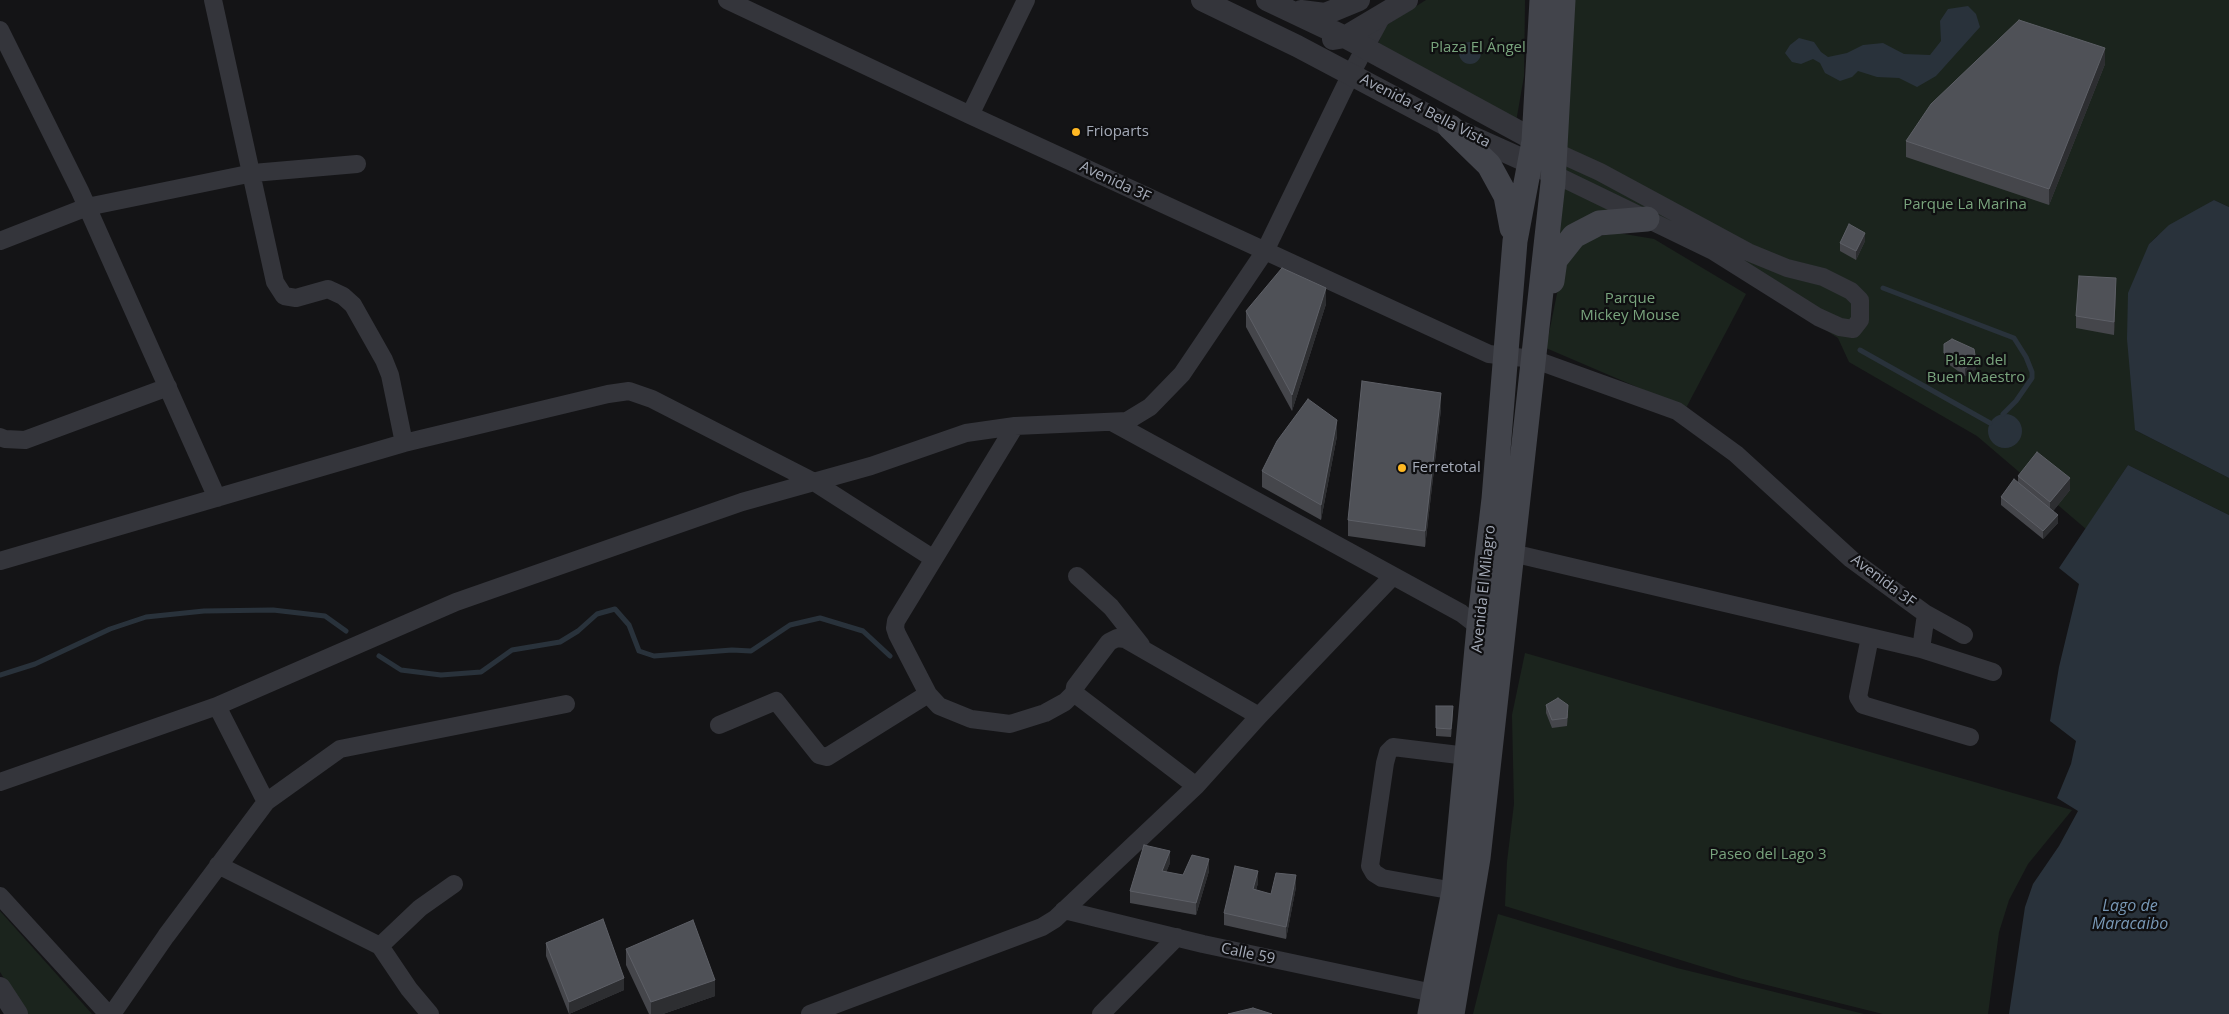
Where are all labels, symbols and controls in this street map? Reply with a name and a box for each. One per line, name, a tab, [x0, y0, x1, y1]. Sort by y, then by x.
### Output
park label: Plaza El Ángel	[1430, 39, 1526, 57]
street label: Avenida 4 Bella Vista	[1357, 70, 1493, 152]
place label: Frioparts	[1086, 123, 1149, 141]
marker: Frioparts	[1070, 126, 1082, 138]
street label: Avenida 3F	[1077, 158, 1153, 206]
park label: Parque La Marina	[1903, 196, 2027, 214]
park label: Parque Mickey Mouse	[1580, 290, 1680, 325]
park label: Plaza del Buen Maestro	[1927, 352, 2025, 387]
place label: Ferretotal	[1412, 459, 1481, 477]
marker: Ferretotal	[1396, 462, 1408, 474]
street label: Avenida El Milagro	[1468, 524, 1500, 654]
street label: Avenida 3F	[1847, 551, 1919, 611]
park label: Paseo del Lago 3	[1710, 846, 1826, 864]
water label: Lago de Maracaibo	[2092, 896, 2168, 934]
street label: Calle 59	[1219, 939, 1277, 969]

